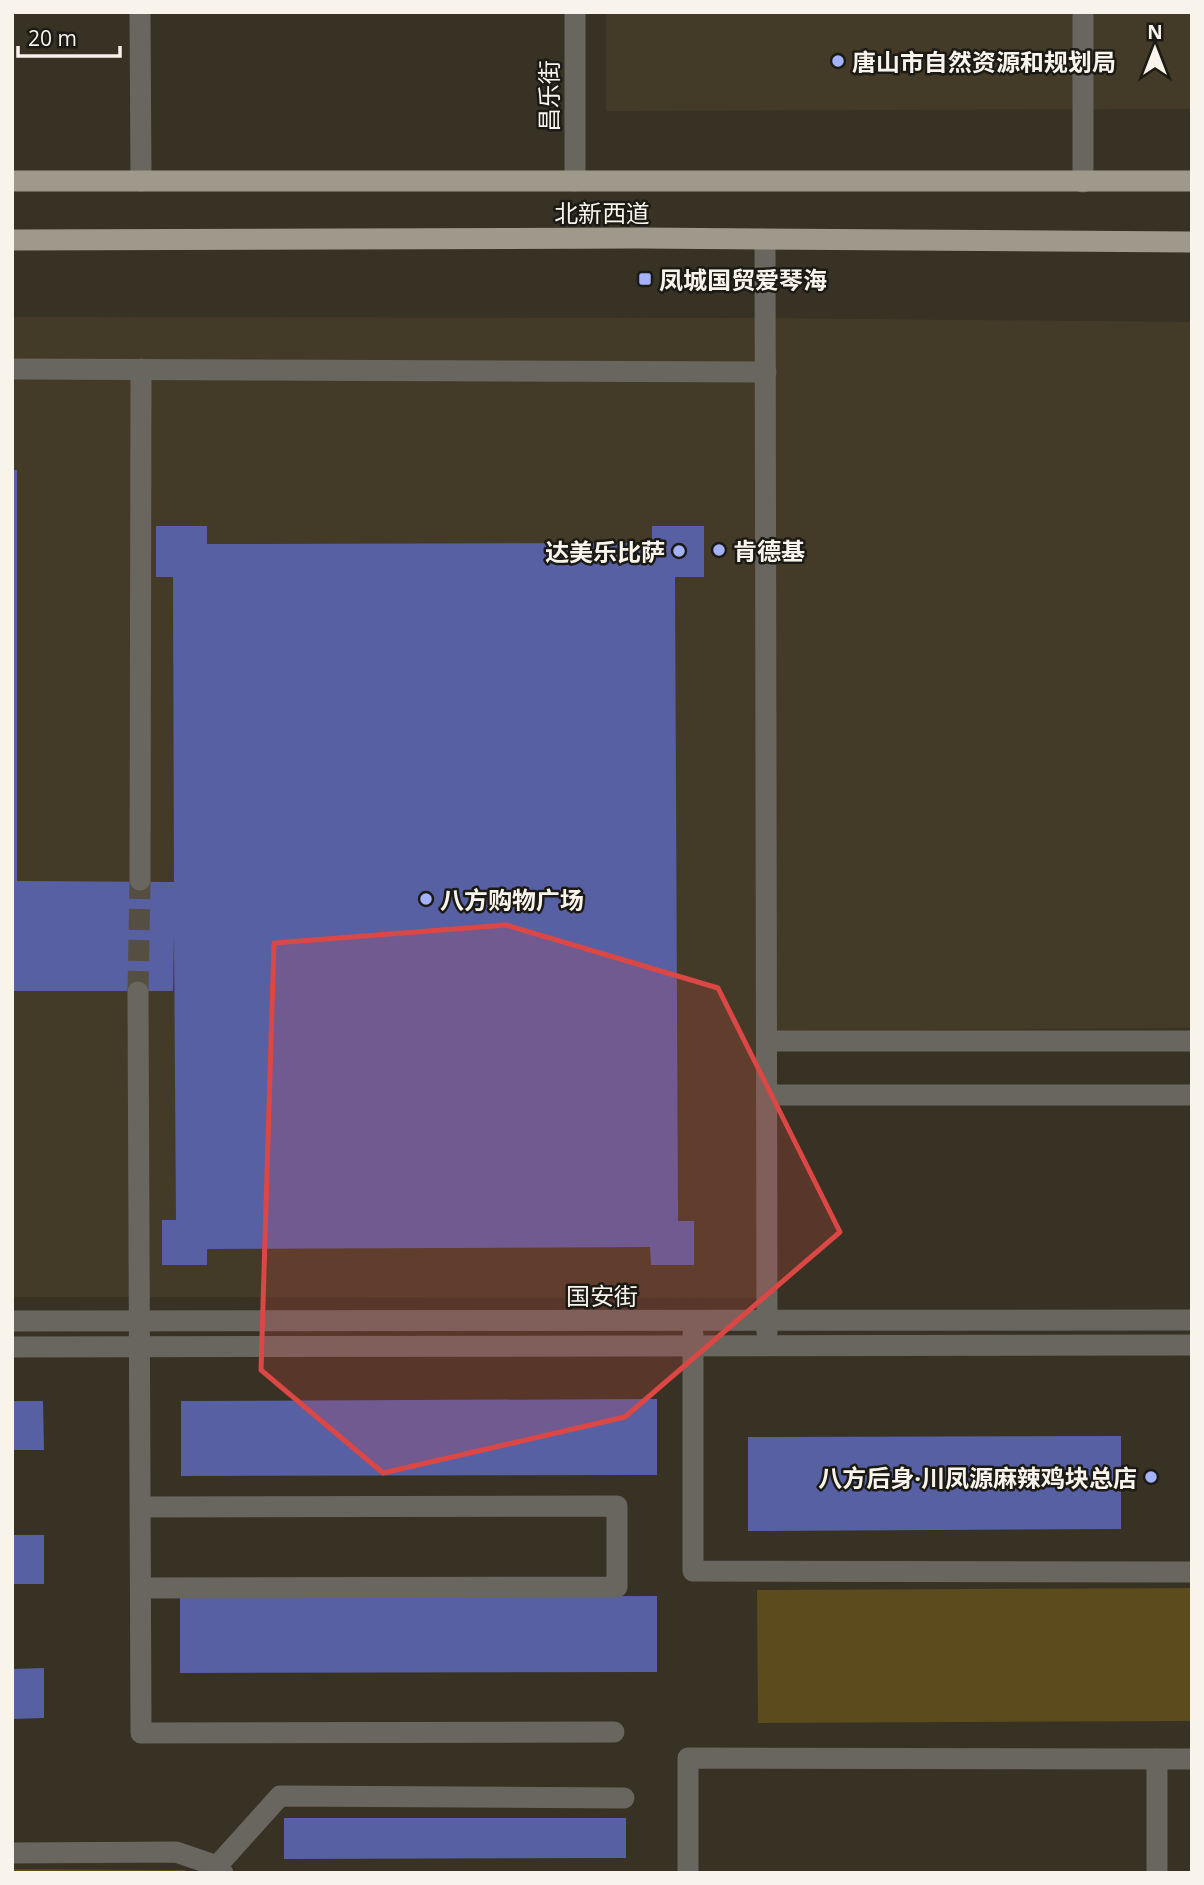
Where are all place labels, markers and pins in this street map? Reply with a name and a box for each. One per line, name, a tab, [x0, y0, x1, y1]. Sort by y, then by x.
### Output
place label: 唐山市自然资源和规划局	[852, 45, 1116, 78]
marker: 唐山市自然资源和规划局	[830, 53, 846, 69]
place label: 凤城国贸爱琴海	[659, 263, 827, 296]
marker: 凤城国贸爱琴海	[637, 271, 653, 287]
place label: 肯德基	[733, 534, 805, 567]
place label: 达美乐比萨	[545, 535, 665, 568]
marker: 肯德基	[711, 542, 727, 558]
marker: 达美乐比萨	[671, 543, 687, 559]
place label: 八方购物广场	[440, 883, 584, 916]
marker: 八方购物广场	[418, 891, 434, 907]
place label: 八方后身·川凤源麻辣鸡块总店	[818, 1461, 1137, 1494]
marker: 八方后身·川凤源麻辣鸡块总店	[1143, 1469, 1159, 1485]

